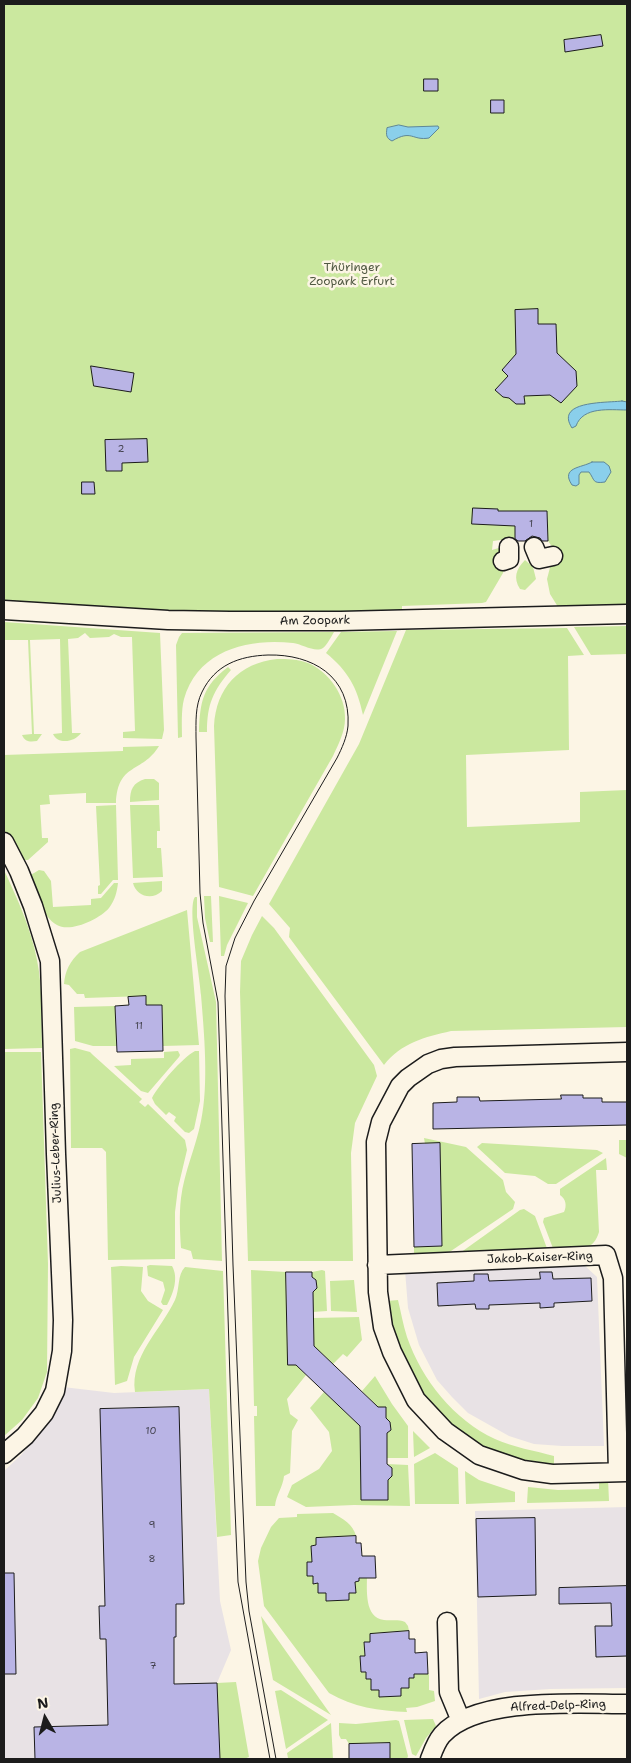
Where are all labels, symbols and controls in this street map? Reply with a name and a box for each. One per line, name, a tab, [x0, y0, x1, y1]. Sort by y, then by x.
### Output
park label: Thüringer Zoopark Erfurt	[309, 261, 395, 289]
house number: 2	[118, 443, 124, 455]
house number: 1	[529, 518, 533, 530]
street label: Am Zoopark	[280, 613, 350, 629]
house number: 11	[135, 1020, 143, 1032]
street label: Julius-Leber-Ring	[47, 1102, 65, 1204]
street label: Jakob-Kaiser-Ring	[487, 1249, 593, 1267]
house number: 10	[146, 1425, 156, 1437]
house number: 9	[149, 1519, 155, 1531]
house number: 8	[149, 1553, 155, 1565]
house number: 7	[150, 1660, 156, 1672]
north arrow	[20, 1693, 70, 1743]
text: N	[36, 1693, 50, 1713]
street label: Alfred-Delp-Ring	[510, 1697, 606, 1715]

